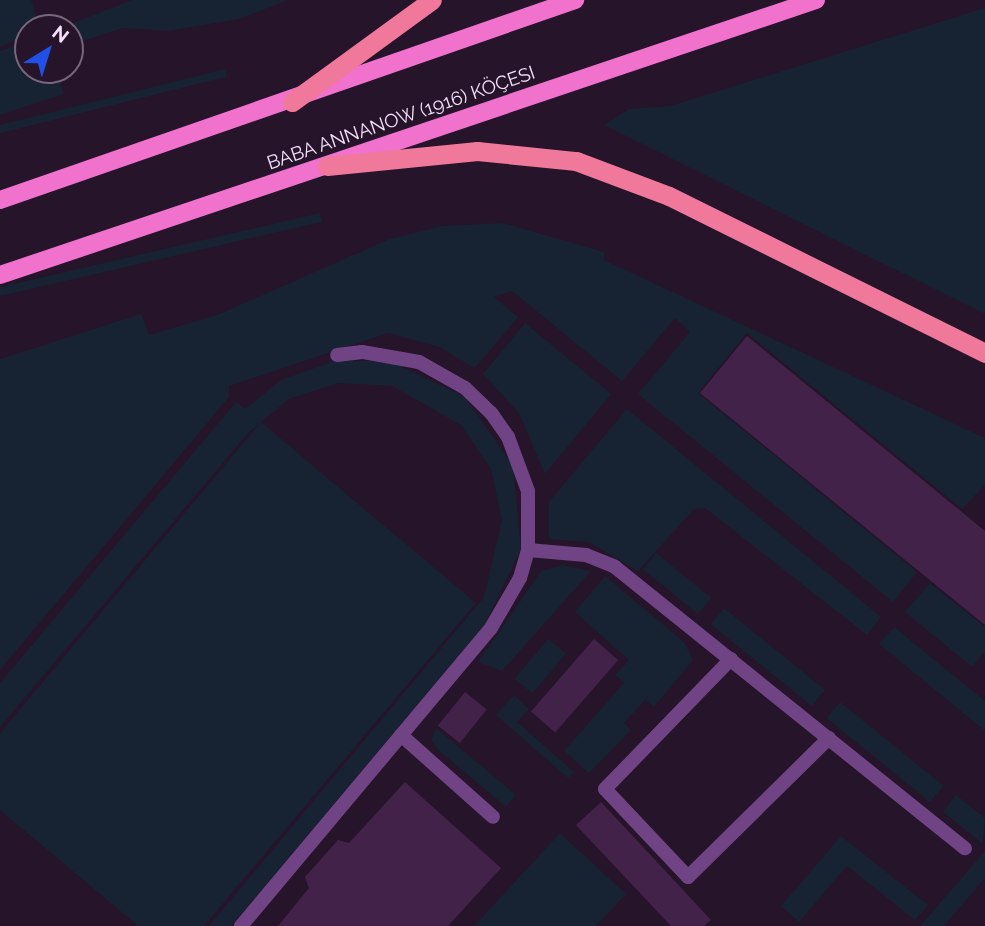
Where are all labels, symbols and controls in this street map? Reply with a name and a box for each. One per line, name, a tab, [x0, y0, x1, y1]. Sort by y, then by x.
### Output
north arrow	[14, 14, 84, 84]
text: N	[48, 21, 73, 47]
street label: BABA ANNANOW (1916) KÖÇESI	[263, 61, 539, 175]

